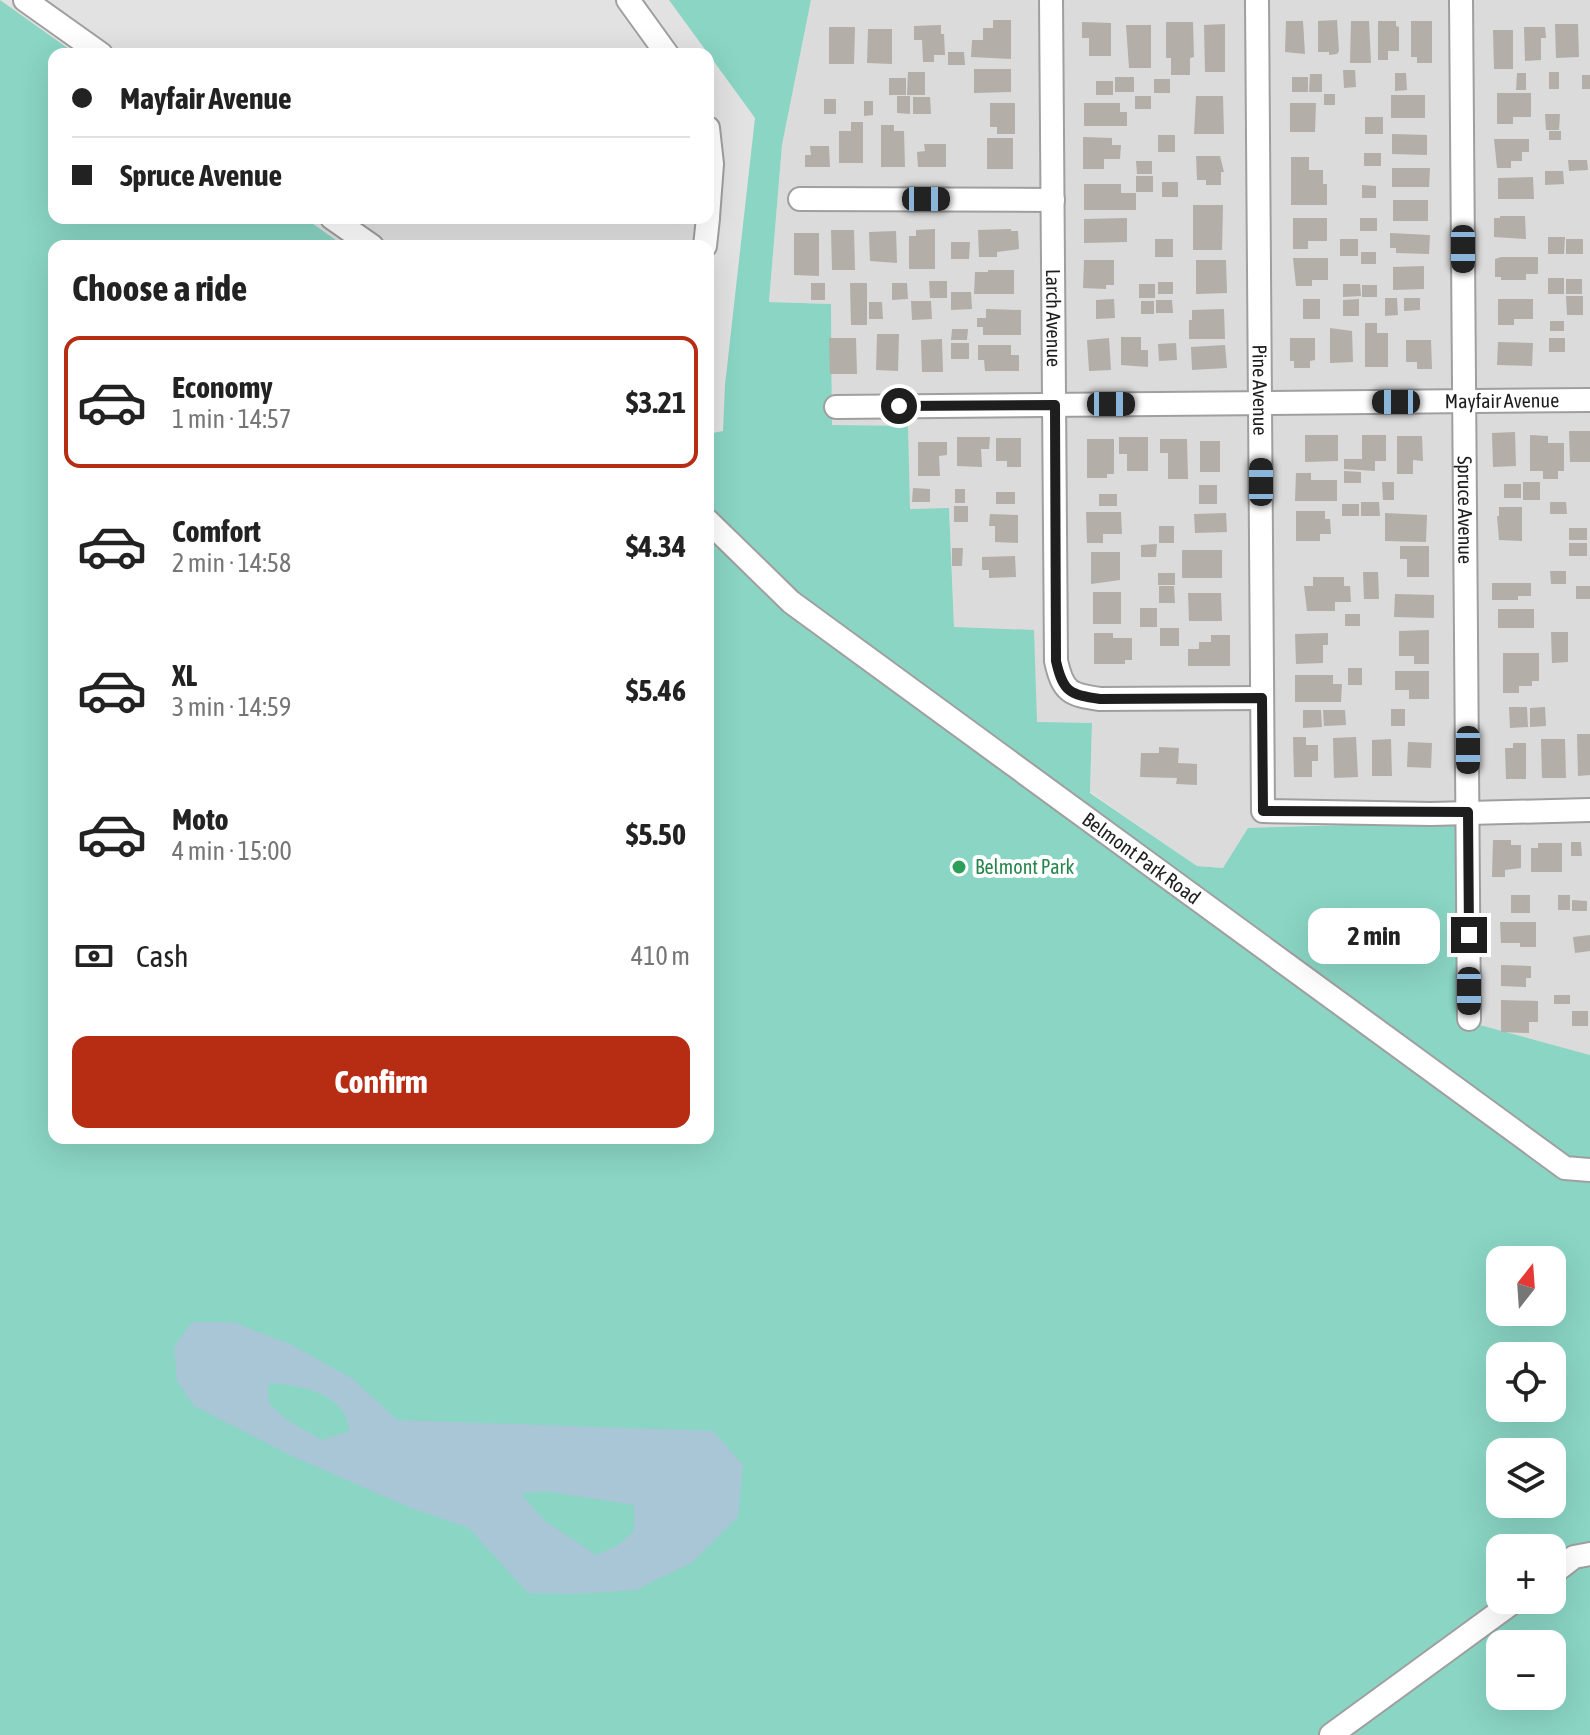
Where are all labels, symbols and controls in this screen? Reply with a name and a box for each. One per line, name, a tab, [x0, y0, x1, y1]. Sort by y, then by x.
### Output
text: Mayfair Avenue	[120, 81, 292, 115]
text: Spruce Avenue	[120, 158, 282, 192]
car	[902, 187, 950, 211]
car	[1451, 225, 1475, 273]
text: Choose a ride	[72, 267, 247, 309]
street label: Larch Avenue	[1042, 269, 1066, 367]
street label: Pine Avenue	[1249, 344, 1272, 436]
icon: car	[76, 366, 148, 438]
text: Economy	[172, 370, 273, 404]
text: $3.21	[626, 385, 686, 419]
route start	[881, 388, 917, 424]
street label: Mayfair Avenue	[1445, 388, 1559, 412]
car	[1372, 390, 1420, 414]
car	[1087, 392, 1135, 416]
text: 1 min · 14:57	[172, 404, 291, 434]
street label: Spruce Avenue	[1454, 456, 1477, 564]
car	[1249, 458, 1273, 506]
icon: car	[76, 510, 148, 582]
text: Comfort	[172, 514, 261, 548]
text: $4.34	[626, 529, 686, 563]
text: 2 min · 14:58	[172, 548, 291, 578]
icon: car	[76, 654, 148, 726]
text: XL	[172, 658, 197, 692]
text: $5.46	[626, 673, 686, 707]
text: 3 min · 14:59	[172, 692, 291, 722]
car	[1456, 726, 1480, 774]
icon: car	[76, 798, 148, 870]
text: Moto	[172, 802, 229, 836]
street label: Belmont Park Road	[1078, 807, 1205, 908]
text: $5.50	[626, 817, 686, 851]
text: 4 min · 15:00	[172, 836, 292, 866]
place label: Belmont Park	[975, 855, 1074, 878]
marker: Belmont Park	[950, 858, 968, 876]
callout: 2 min	[1309, 907, 1441, 963]
route end	[1451, 917, 1487, 953]
text: 2 min	[1347, 921, 1401, 951]
icon: cash	[72, 934, 116, 978]
text: Cash	[136, 939, 189, 973]
text: 410 m	[631, 941, 690, 971]
car	[1457, 967, 1481, 1015]
button: Confirm	[72, 1036, 690, 1128]
north arrow	[1486, 1246, 1566, 1326]
map controls	[1486, 1246, 1566, 1710]
button: locate	[1486, 1342, 1566, 1422]
button: layers	[1486, 1438, 1566, 1518]
button: +	[1486, 1534, 1566, 1614]
button: −	[1486, 1630, 1566, 1710]

